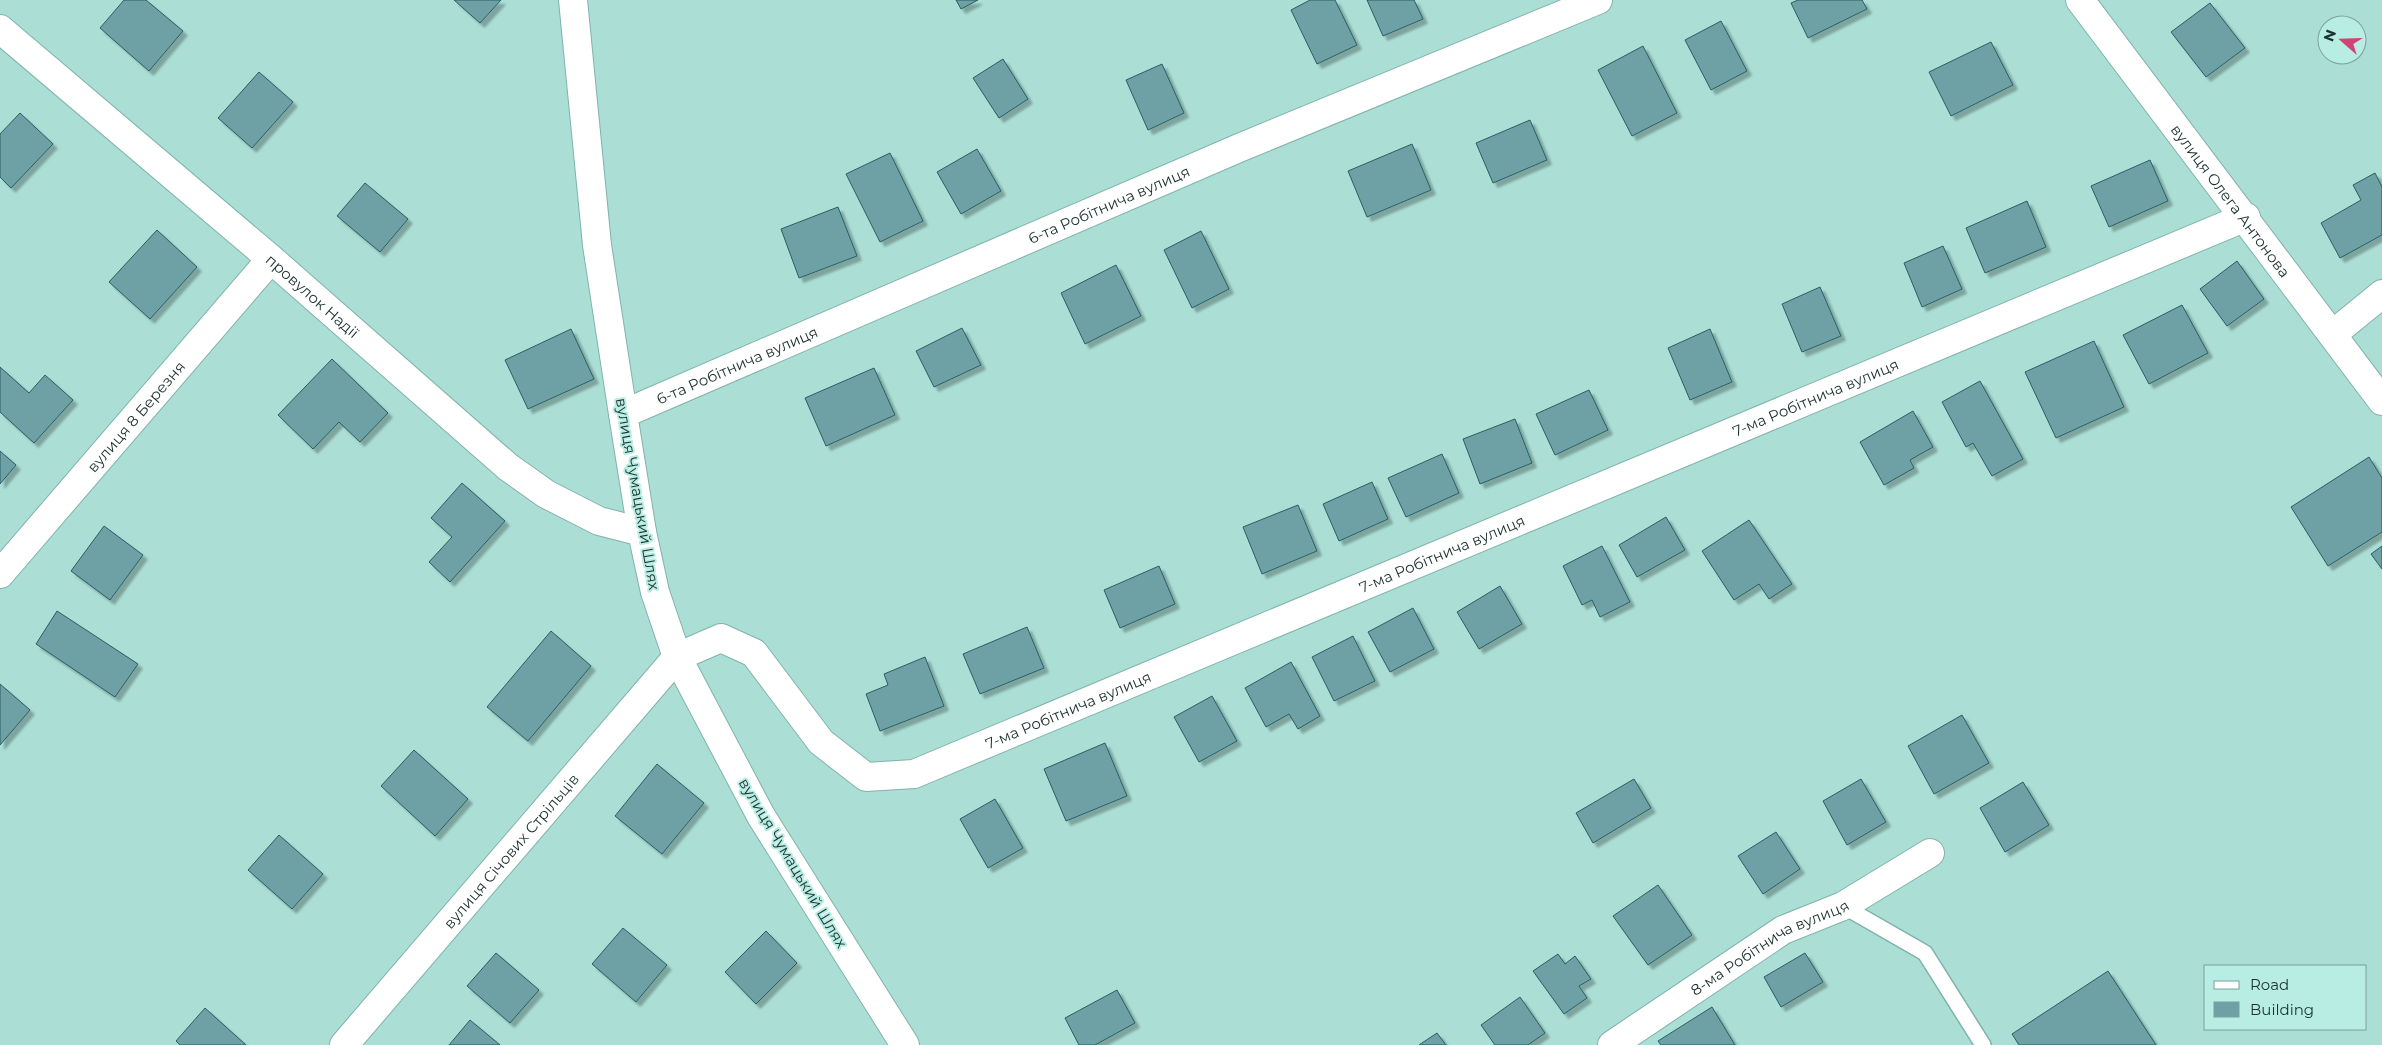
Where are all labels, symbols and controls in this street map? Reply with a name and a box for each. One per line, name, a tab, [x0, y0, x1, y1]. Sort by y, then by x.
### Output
north arrow	[2317, 15, 2367, 65]
text: N	[2319, 27, 2340, 44]
street label: вулиця Олега Антонова	[2167, 120, 2295, 281]
street label: 6-та Робітнича вулиця	[1025, 161, 1192, 247]
street label: провулок Надії	[262, 250, 363, 342]
street label: 6-та Робітнича вулиця	[653, 322, 821, 408]
street label: 7-ма Робітнича вулиця	[1730, 354, 1901, 440]
street label: вулиця 8 Березня	[83, 357, 189, 476]
street label: вулиця Чумацький Шлях	[612, 396, 664, 592]
street label: 7-ма Робітнича вулиця	[1356, 510, 1527, 596]
street label: 7-ма Робітнича вулиця	[982, 666, 1154, 753]
street label: вулиця Січових Стрільців	[439, 769, 583, 932]
street label: вулиця Чумацький Шлях	[735, 775, 851, 951]
street label: 8-ма Робітнича вулиця	[1687, 895, 1852, 999]
legend	[2204, 965, 2367, 1030]
text: Road	[2250, 975, 2289, 994]
text: Building	[2250, 1000, 2314, 1019]

